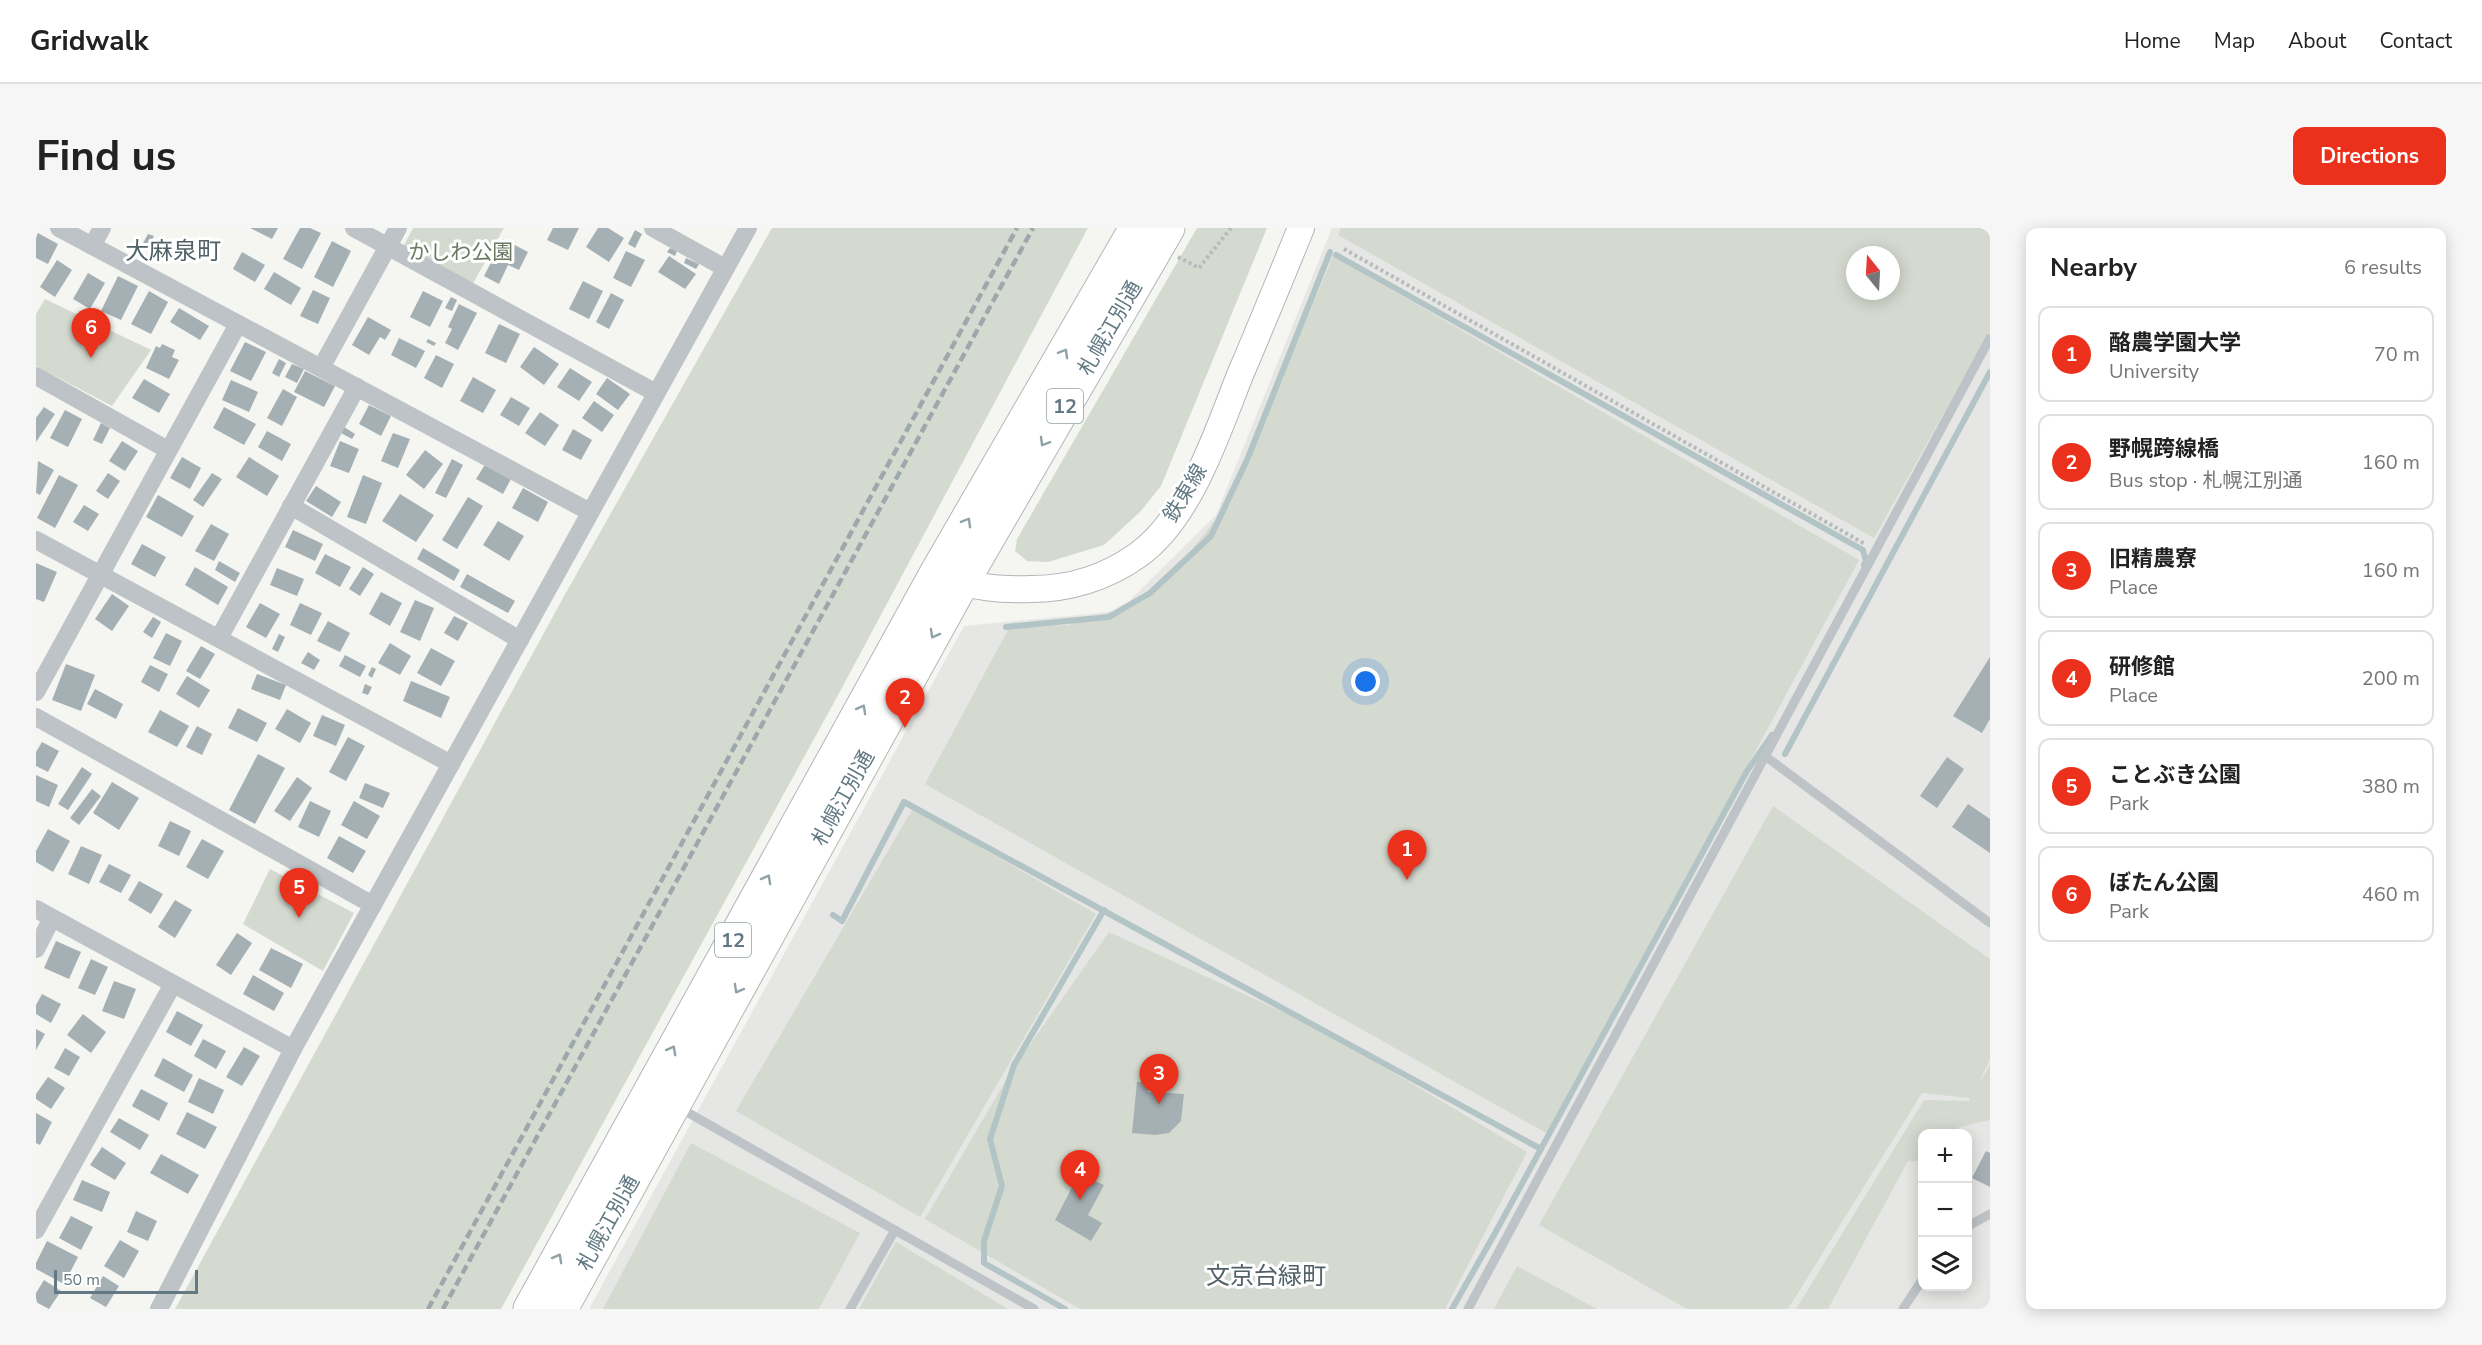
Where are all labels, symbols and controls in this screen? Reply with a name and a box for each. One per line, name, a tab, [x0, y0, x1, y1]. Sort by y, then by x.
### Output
text: Gridwalk	[30, 22, 148, 60]
text: Home	[2124, 27, 2181, 55]
text: Map	[2214, 27, 2255, 55]
text: About	[2288, 27, 2346, 55]
text: Contact	[2379, 27, 2452, 55]
button: Directions	[2293, 127, 2446, 185]
text: Find us	[36, 128, 176, 185]
district label: 大麻泉町	[125, 235, 221, 267]
park label: かしわ公園	[409, 238, 514, 266]
north arrow	[1846, 246, 1900, 300]
text: Nearby	[2050, 250, 2137, 285]
text: 6 results	[2344, 254, 2422, 281]
street label: 札幌江別通	[1072, 276, 1148, 380]
pin: 6	[72, 308, 110, 358]
text: 酪農学園大学	[2109, 328, 2241, 358]
text: 1	[2066, 341, 2078, 368]
text: 70 m	[2374, 341, 2420, 368]
one-way arrow	[1057, 349, 1068, 359]
text: University	[2109, 358, 2199, 385]
road number: 12	[1047, 389, 1083, 423]
text: 野幌跨線橋	[2109, 434, 2219, 464]
one-way arrow	[1039, 436, 1051, 446]
text: 2	[2066, 449, 2078, 476]
text: 160 m	[2362, 449, 2420, 476]
street label: 鉄東線	[1157, 459, 1213, 527]
text: Bus stop · 札幌江別通	[2109, 467, 2303, 494]
one-way arrow	[959, 518, 971, 528]
text: 旧精農寮	[2109, 544, 2197, 574]
text: 3	[2066, 557, 2078, 584]
text: 160 m	[2362, 557, 2420, 584]
text: Place	[2109, 574, 2158, 601]
one-way arrow	[930, 628, 941, 639]
text: 研修館	[2109, 652, 2175, 682]
text: 4	[2066, 665, 2078, 692]
text: 200 m	[2362, 665, 2420, 692]
your location	[1351, 667, 1380, 696]
pin: 2	[886, 678, 924, 728]
text: Place	[2109, 682, 2158, 709]
one-way arrow	[854, 705, 866, 715]
street label: 札幌江別通	[805, 745, 881, 851]
text: ことぶき公園	[2109, 760, 2241, 790]
text: 5	[2066, 773, 2078, 800]
text: 380 m	[2362, 773, 2420, 800]
text: Park	[2109, 790, 2149, 817]
pin: 1	[1388, 830, 1426, 880]
pin: 5	[280, 868, 318, 918]
text: ぼたん公園	[2109, 868, 2219, 898]
one-way arrow	[760, 875, 771, 886]
text: 6	[2066, 881, 2078, 908]
text: 460 m	[2362, 881, 2420, 908]
text: Park	[2109, 898, 2149, 925]
road number: 12	[715, 923, 751, 957]
one-way arrow	[734, 983, 745, 993]
one-way arrow	[665, 1046, 676, 1056]
pin: 3	[1140, 1054, 1178, 1104]
map controls	[1918, 1129, 1972, 1291]
button: +	[1918, 1129, 1972, 1183]
pin: 4	[1060, 1150, 1100, 1200]
street label: 札幌江別通	[570, 1170, 646, 1276]
button: −	[1918, 1183, 1972, 1237]
button: layers	[1918, 1237, 1972, 1291]
one-way arrow	[551, 1253, 562, 1264]
district label: 文京台緑町	[1206, 1260, 1326, 1292]
scale bar	[54, 1267, 198, 1294]
text: 50 m	[63, 1269, 100, 1291]

